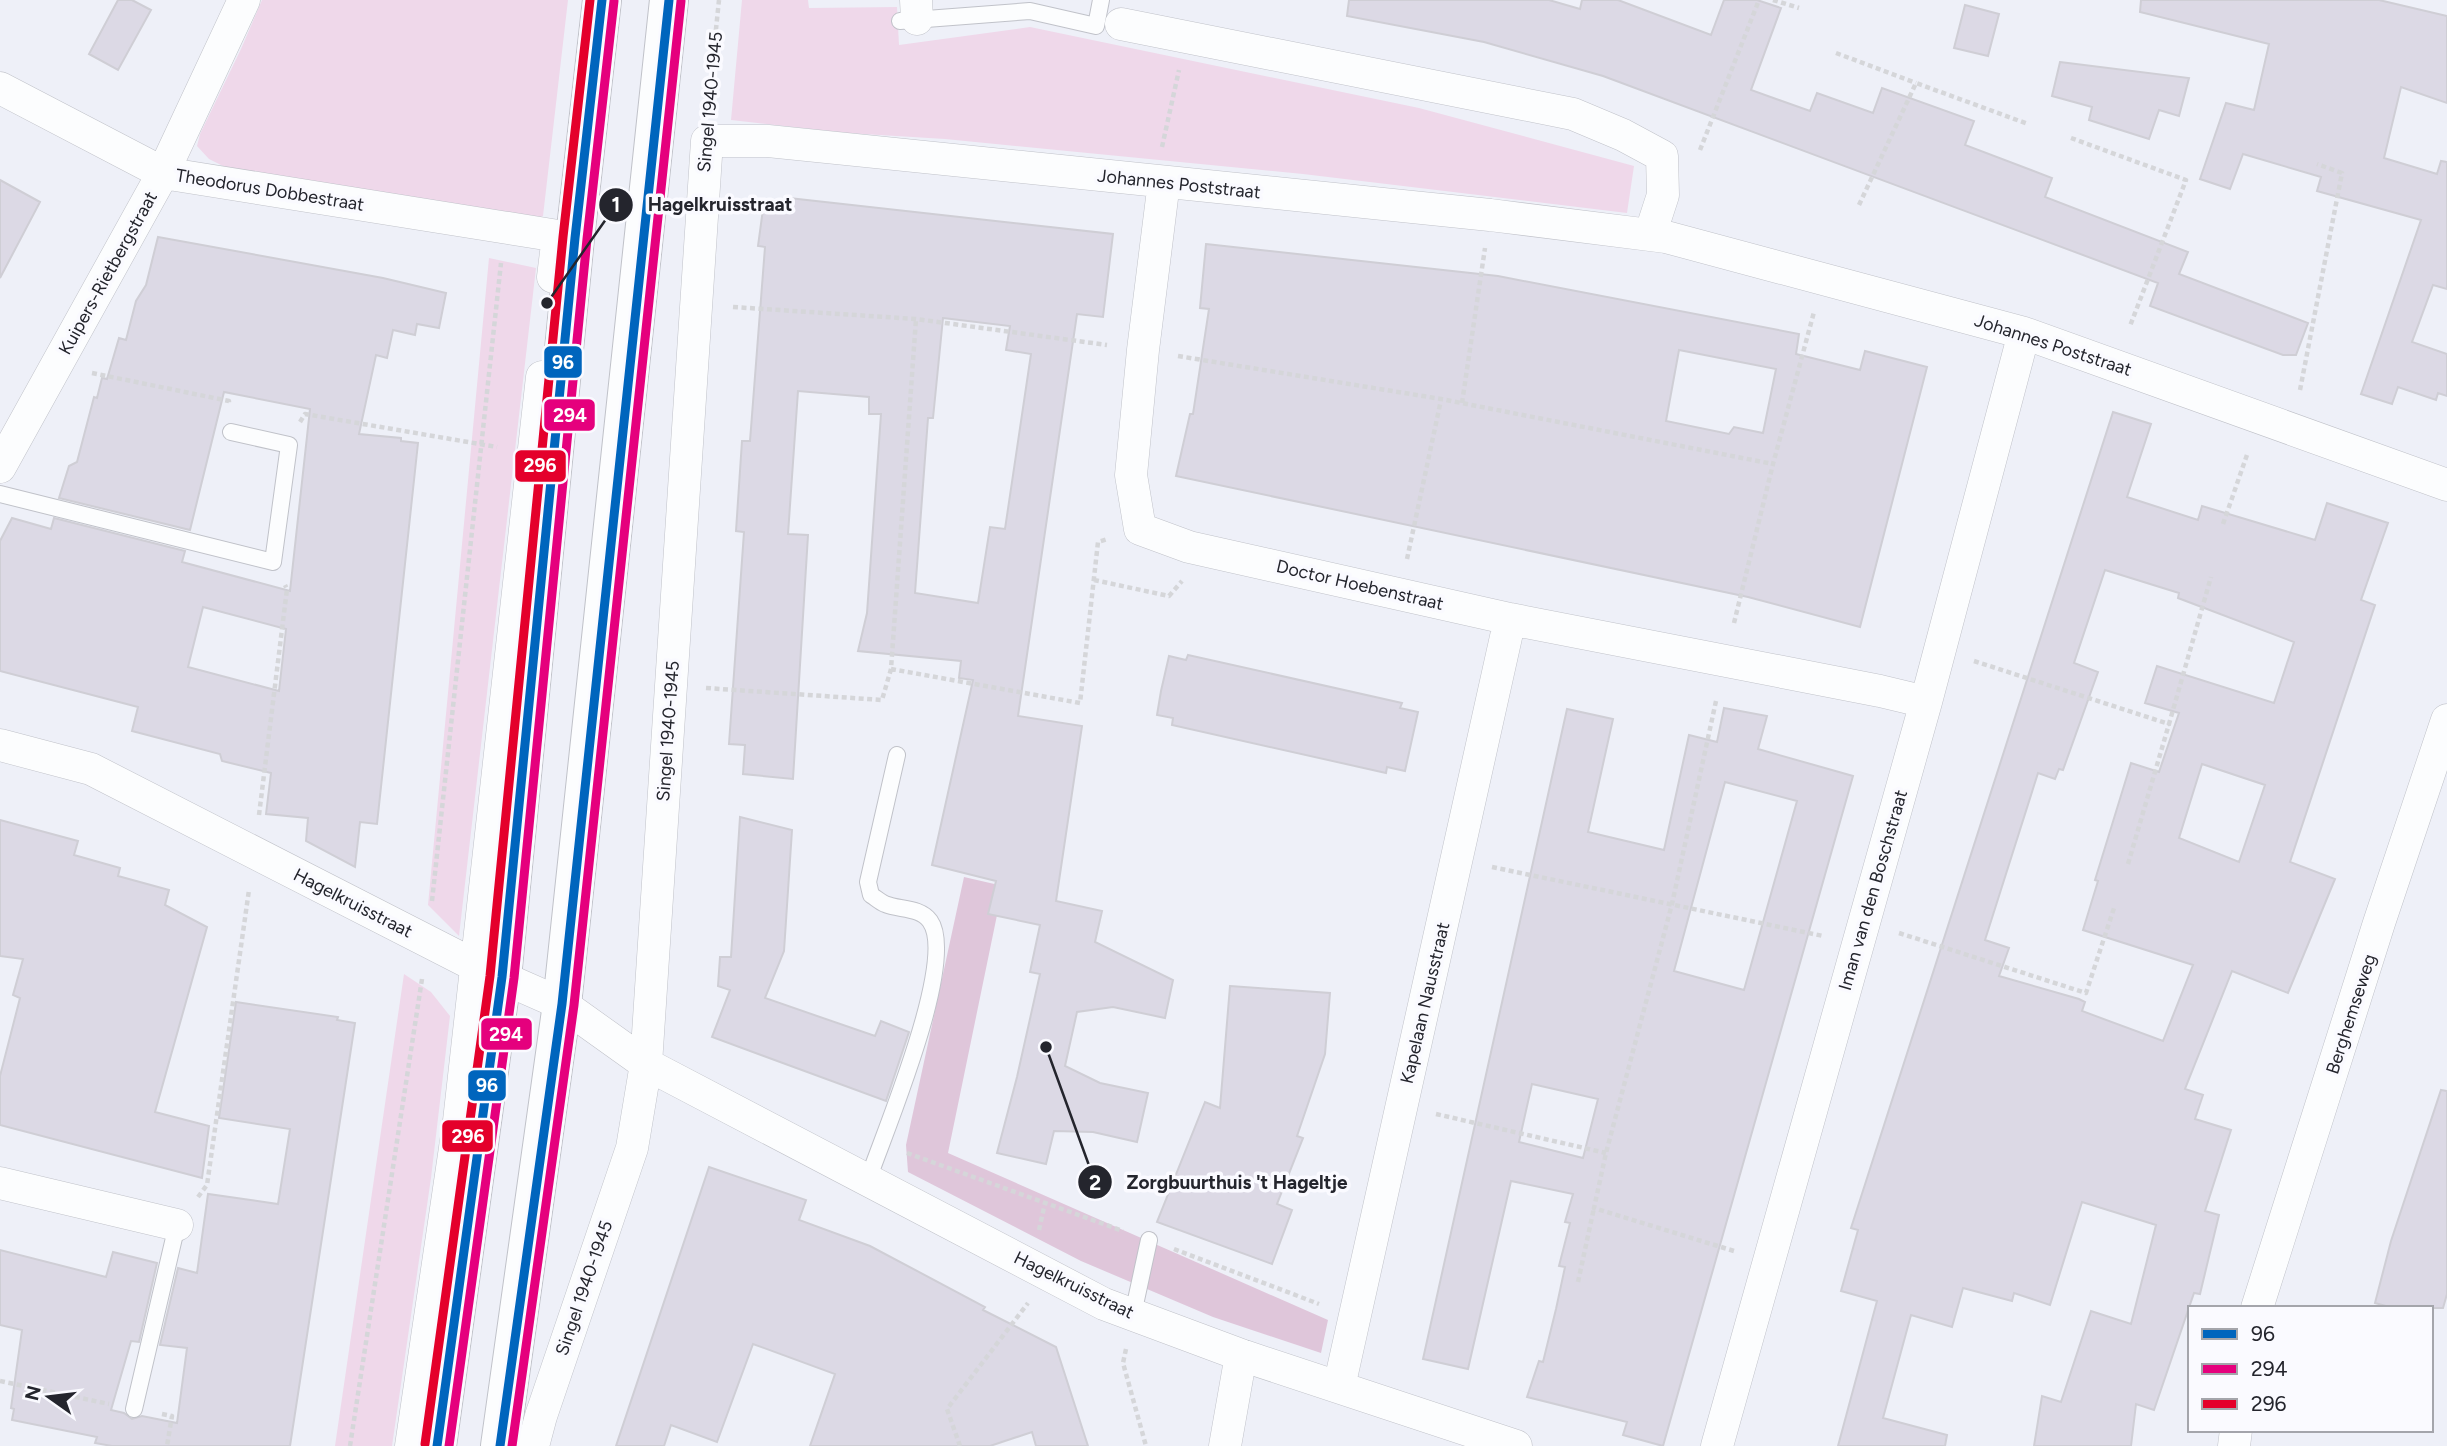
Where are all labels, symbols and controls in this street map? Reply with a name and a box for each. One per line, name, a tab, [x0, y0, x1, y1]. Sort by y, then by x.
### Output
street label: Singel 1940-1945	[693, 31, 727, 173]
street label: Theodorus Dobbestraat	[174, 164, 366, 216]
street label: Johannes Poststraat	[1096, 164, 1262, 204]
callout: Hagelkruisstraat	[599, 185, 806, 225]
street label: Kuipers-Rietbergstraat	[54, 187, 162, 358]
text: 1	[612, 192, 620, 217]
text: Hagelkruisstraat	[648, 193, 793, 216]
street label: Johannes Poststraat	[1972, 309, 2135, 381]
line badge: 96	[543, 345, 583, 379]
text: 96	[552, 351, 574, 374]
line badge: 294	[543, 398, 596, 432]
text: 294	[553, 404, 587, 427]
line badge: 296	[514, 449, 567, 483]
text: 296	[523, 454, 557, 477]
street label: Doctor Hoebenstraat	[1274, 555, 1446, 615]
street label: Singel 1940-1945	[652, 660, 684, 802]
street label: Iman van den Boschstraat	[1834, 787, 1912, 993]
street label: Hagelkruisstraat	[290, 863, 416, 943]
street label: Kapelaan Nausstraat	[1396, 920, 1454, 1086]
street label: Berghemseweg	[2321, 951, 2381, 1077]
line badge: 294	[480, 1017, 533, 1051]
text: 294	[489, 1023, 523, 1046]
line badge: 96	[467, 1069, 507, 1102]
text: 96	[476, 1074, 498, 1097]
line badge: 296	[441, 1119, 494, 1153]
text: 296	[451, 1125, 485, 1148]
callout: Zorgbuurthuis 't Hageltje	[1077, 1162, 1361, 1202]
text: 2	[1089, 1170, 1101, 1195]
text: Zorgbuurthuis 't Hageltje	[1127, 1171, 1348, 1194]
street label: Singel 1940-1945	[551, 1218, 617, 1358]
street label: Hagelkruisstraat	[1010, 1246, 1138, 1324]
legend	[2188, 1306, 2433, 1432]
text: 96	[2251, 1321, 2275, 1346]
text: 294	[2251, 1356, 2288, 1381]
north arrow	[14, 1362, 84, 1432]
text: N	[20, 1383, 46, 1403]
text: 296	[2251, 1391, 2287, 1416]

